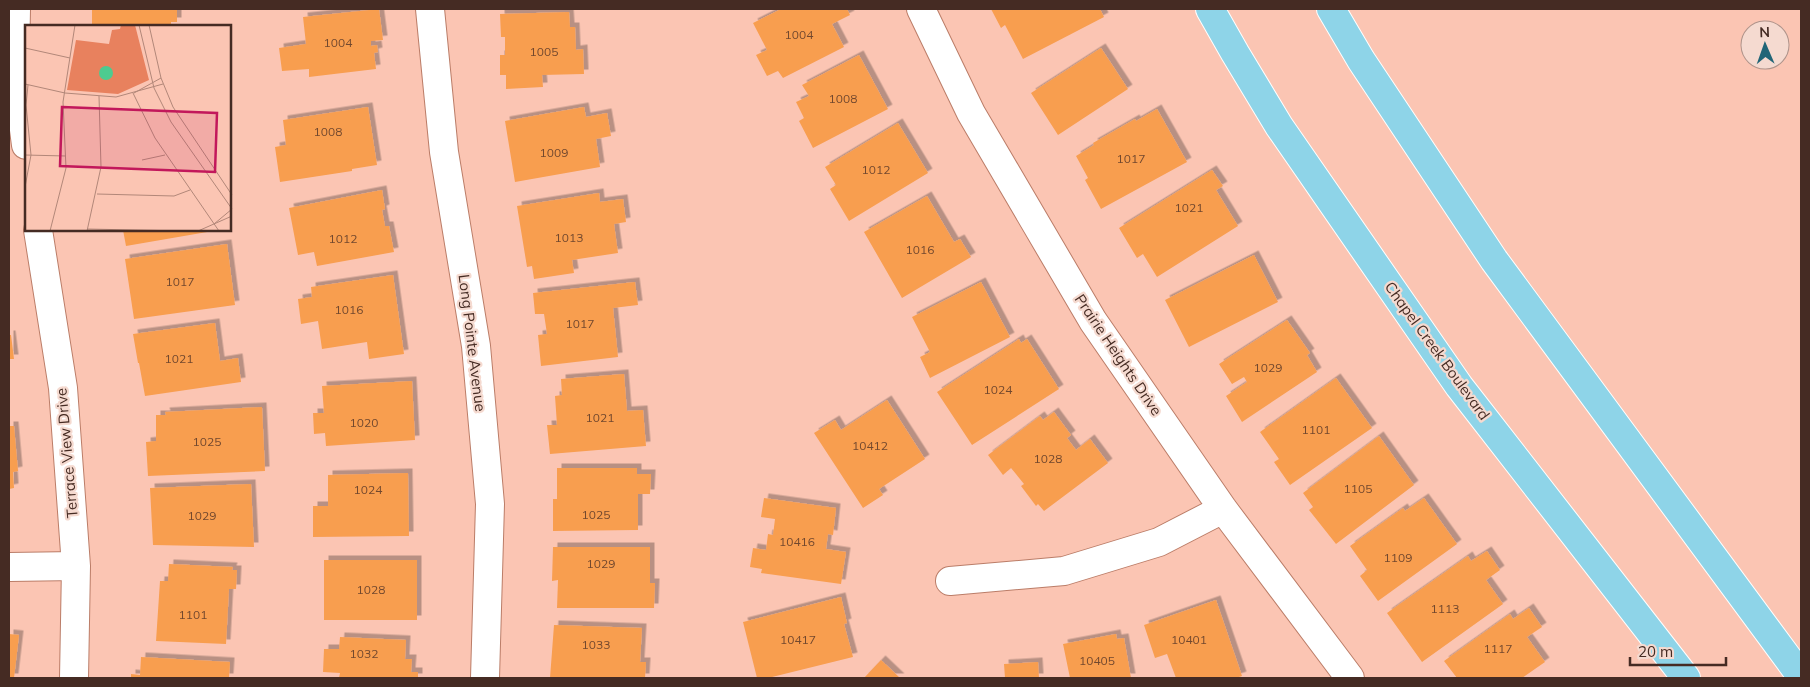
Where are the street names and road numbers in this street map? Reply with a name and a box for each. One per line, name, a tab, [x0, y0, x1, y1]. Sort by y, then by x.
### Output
street label: Long Pointe Avenue	[455, 273, 490, 413]
street label: Chapel Creek Boulevard	[1381, 278, 1494, 424]
street label: Prairie Heights Drive	[1071, 290, 1166, 419]
street label: Terrace View Drive	[51, 387, 82, 519]

